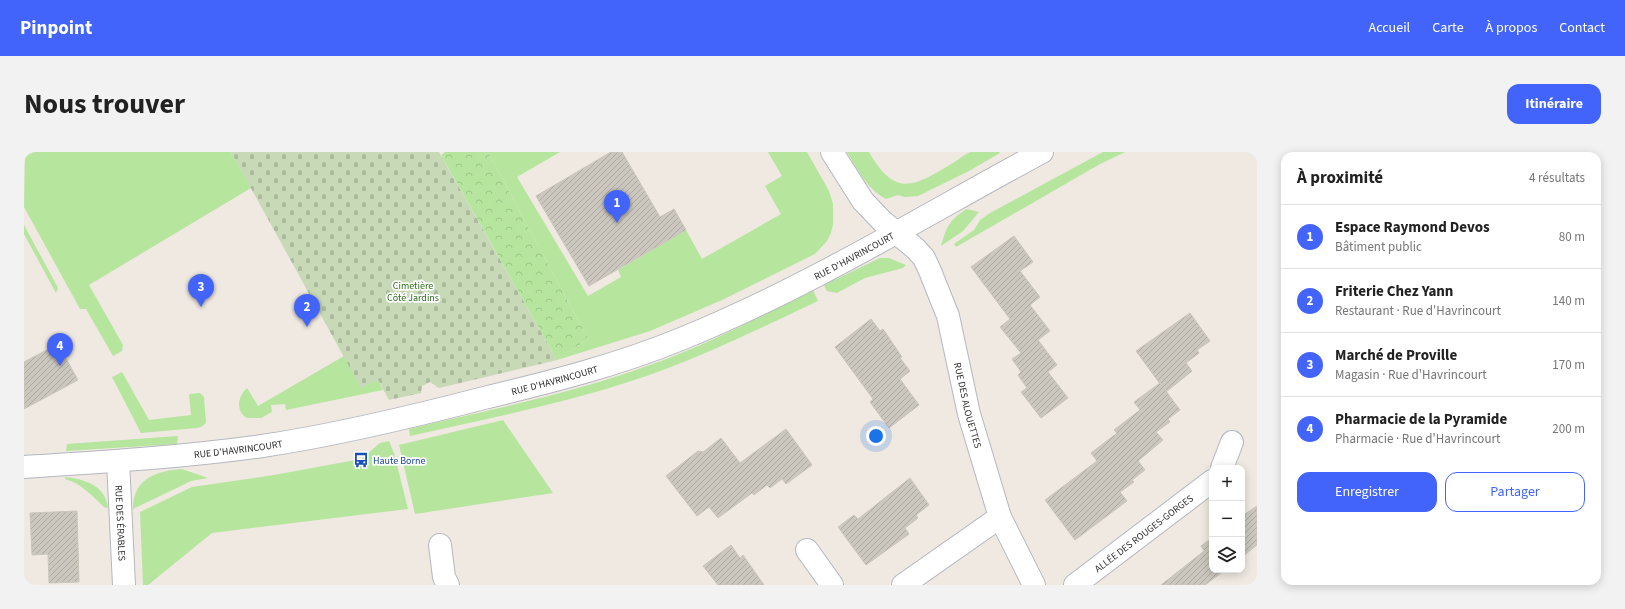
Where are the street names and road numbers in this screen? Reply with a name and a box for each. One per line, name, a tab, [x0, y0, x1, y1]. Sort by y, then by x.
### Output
street label: RUE D'HAVRINCOURT	[812, 229, 898, 284]
street label: RUE DES ALOUETTES	[950, 361, 985, 450]
street label: RUE D'HAVRINCOURT	[510, 362, 600, 399]
street label: RUE D'HAVRINCOURT	[193, 437, 284, 462]
street label: RUE DES ÉRABLES	[111, 485, 129, 561]
street label: ALLÉE DES ROUGES-GORGES	[1092, 492, 1196, 576]

